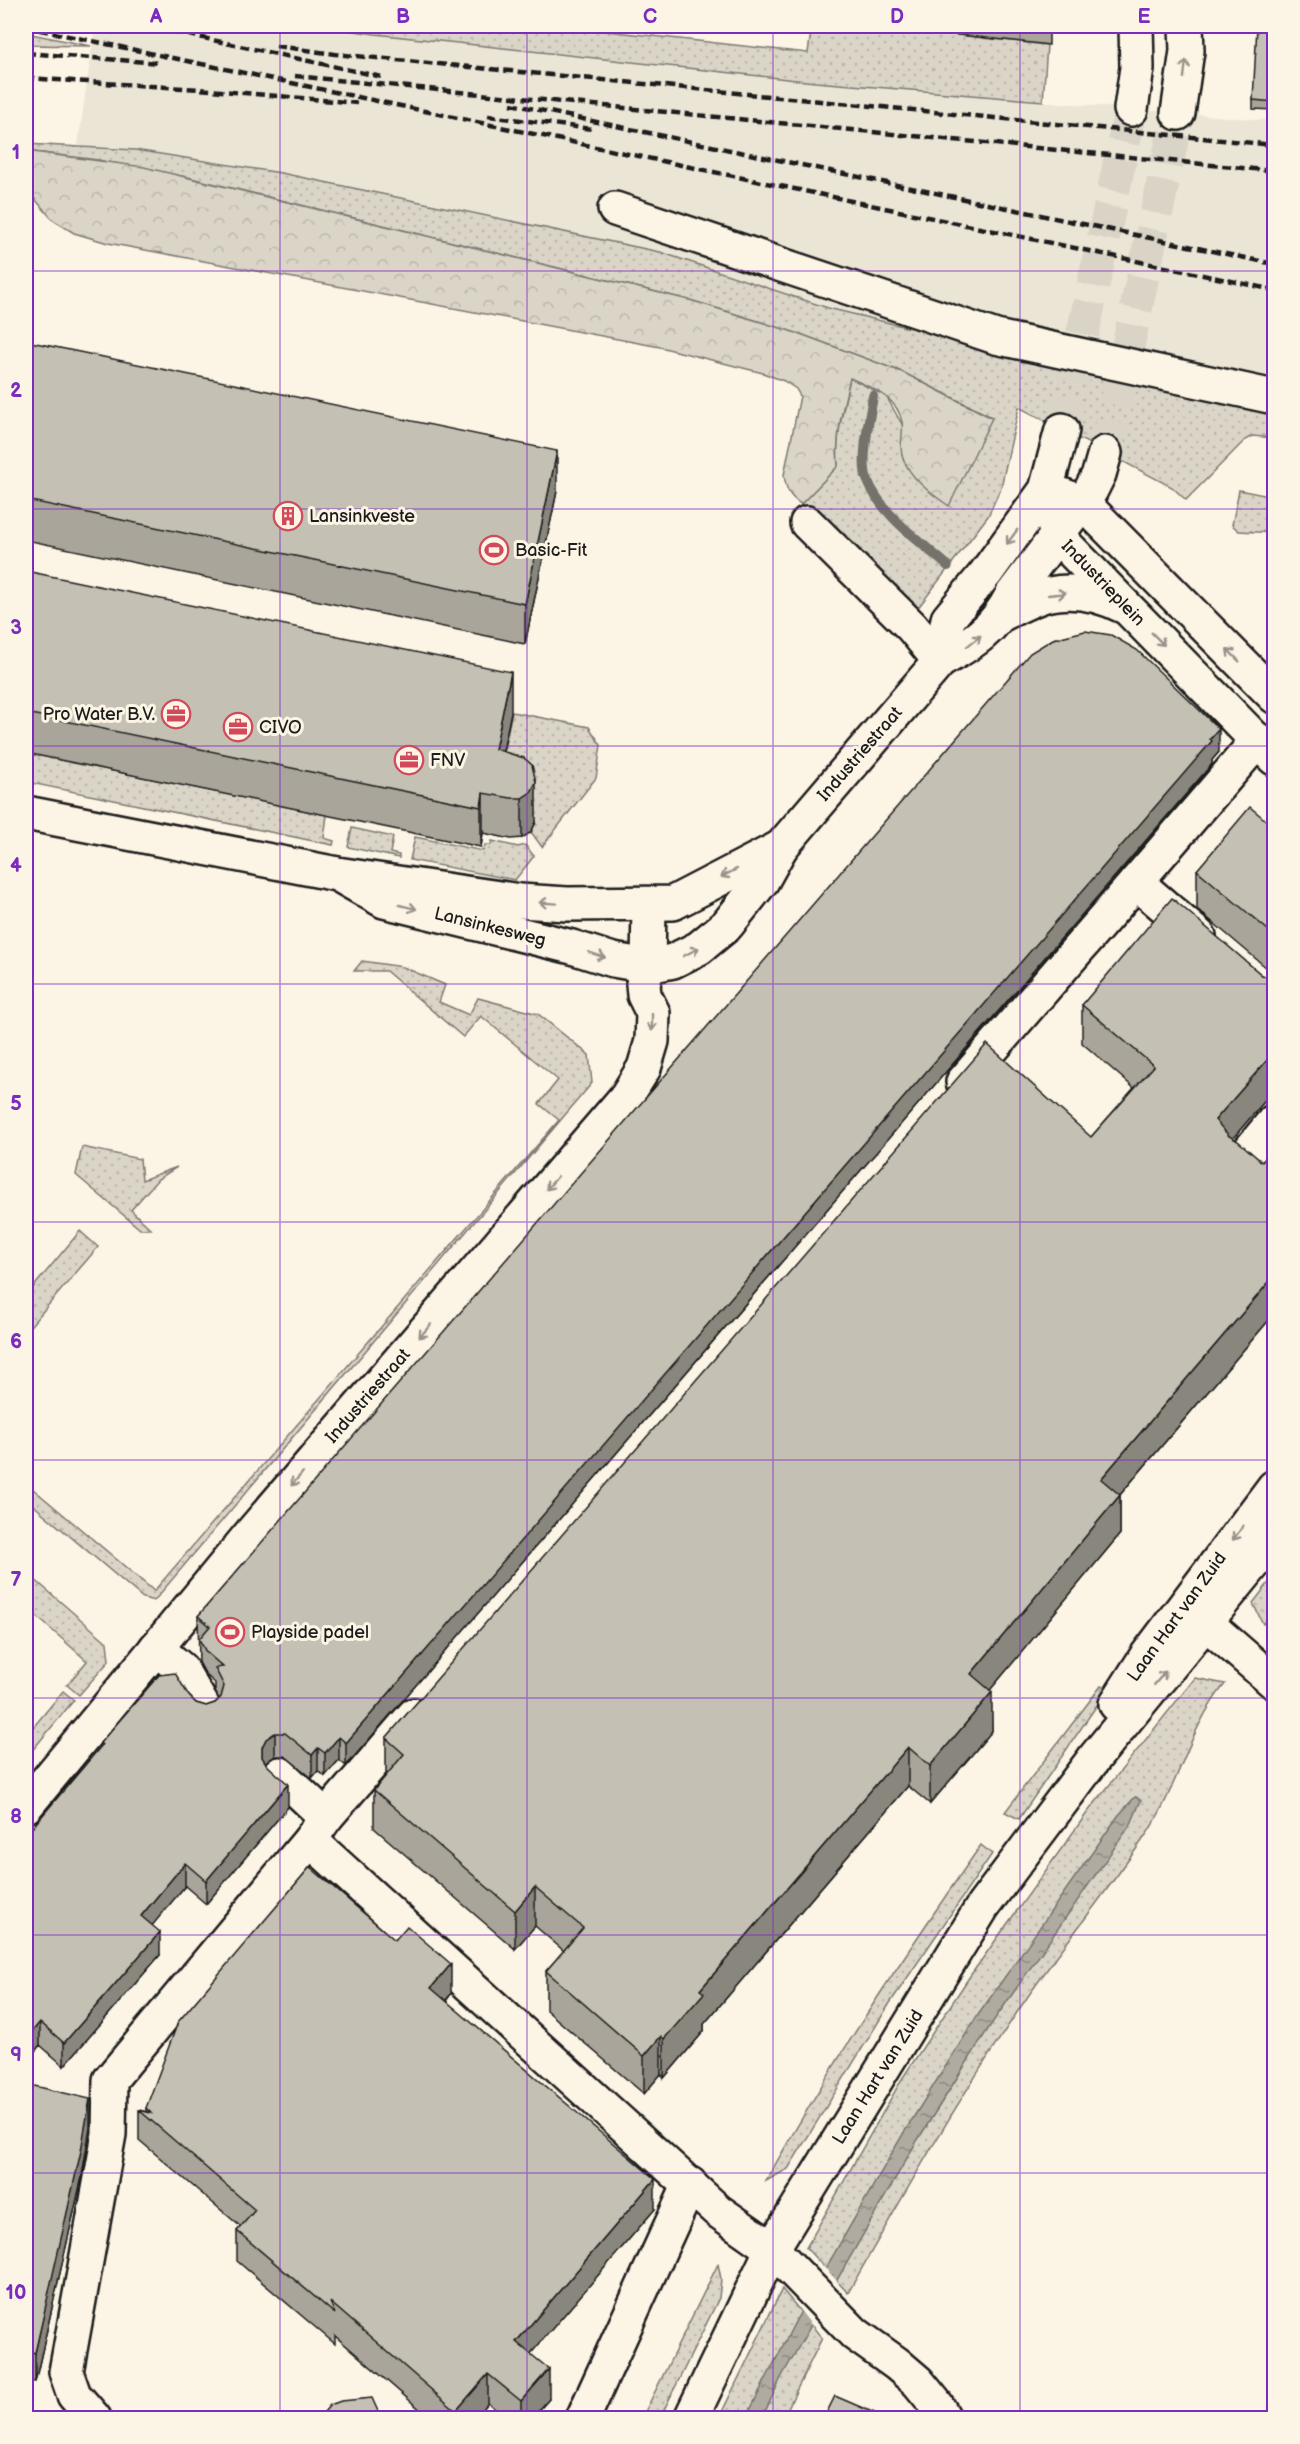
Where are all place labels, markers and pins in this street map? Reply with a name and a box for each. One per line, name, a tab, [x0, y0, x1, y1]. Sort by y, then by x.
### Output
building icon: Lansinkveste	[272, 500, 304, 532]
place label: Lansinkveste	[309, 506, 415, 527]
sports icon: Basic-Fit	[478, 534, 510, 566]
place label: Basic-Fit	[515, 540, 588, 561]
office icon: Pro Water B.V.	[160, 698, 192, 730]
place label: Pro Water B.V.	[43, 704, 155, 725]
office icon: CIVO	[222, 711, 254, 743]
place label: CIVO	[259, 717, 302, 738]
office icon: FNV	[393, 744, 425, 776]
place label: FNV	[430, 750, 465, 771]
sports icon: Playside padel	[214, 1616, 246, 1648]
place label: Playside padel	[251, 1622, 369, 1643]

